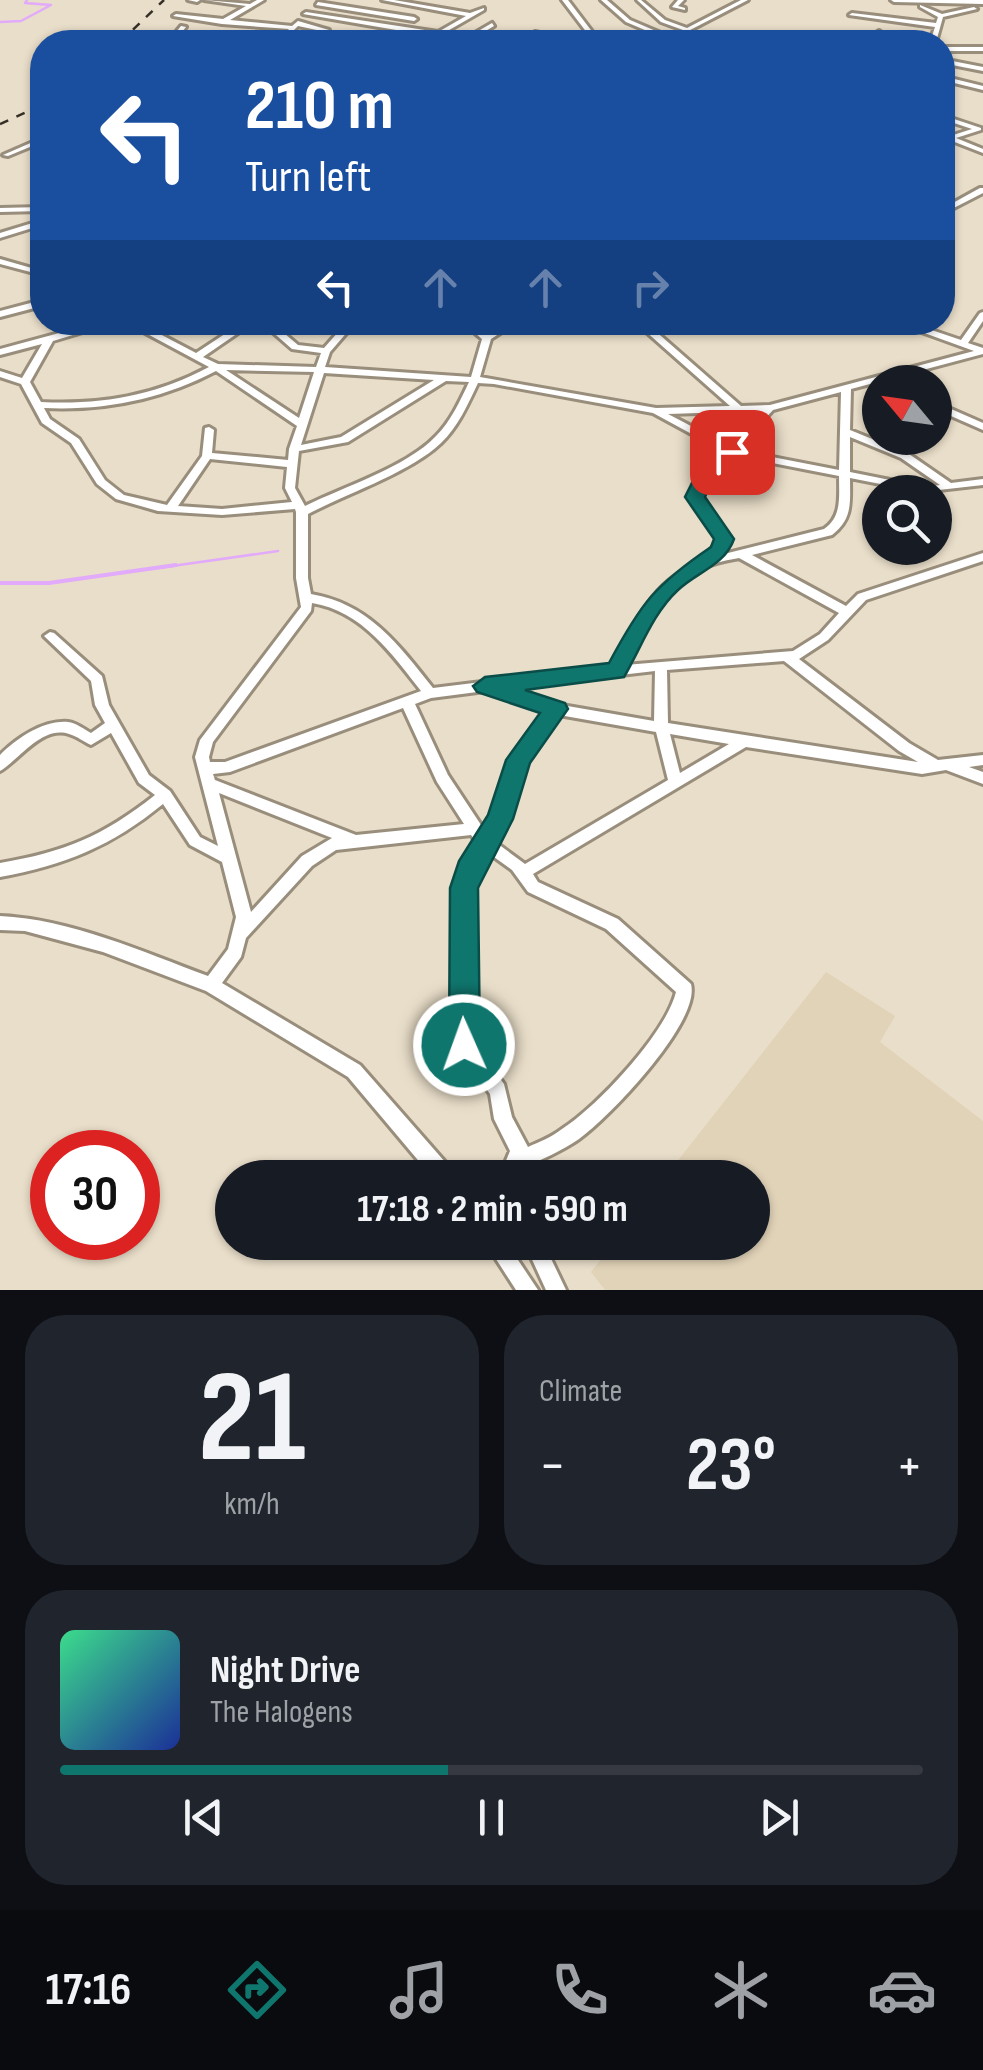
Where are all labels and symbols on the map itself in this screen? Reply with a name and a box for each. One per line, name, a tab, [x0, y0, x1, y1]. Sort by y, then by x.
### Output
north arrow	[862, 365, 952, 455]
pin	[690, 410, 775, 495]
position arrow	[412, 993, 516, 1097]
speed limit sign: 30	[30, 1130, 160, 1260]

